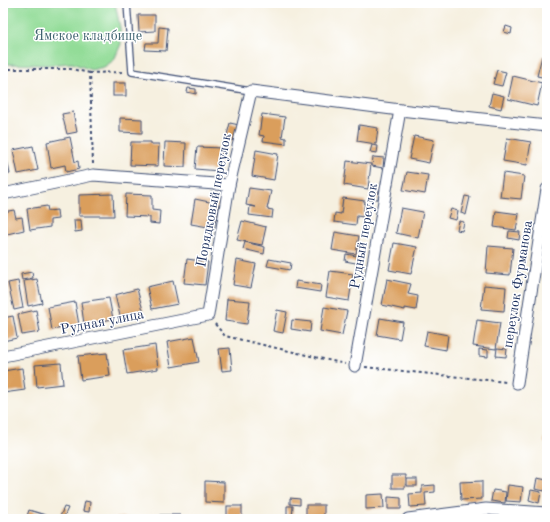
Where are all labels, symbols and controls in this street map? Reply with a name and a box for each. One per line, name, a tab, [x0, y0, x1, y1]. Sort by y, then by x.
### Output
park label: Ямское кладбище	[34, 29, 142, 43]
street label: Порядковый переулок	[194, 132, 234, 268]
street label: Рудный переулок	[348, 182, 380, 290]
street label: переулок Фурманова	[501, 219, 535, 349]
street label: Рудная улица	[59, 307, 145, 337]

